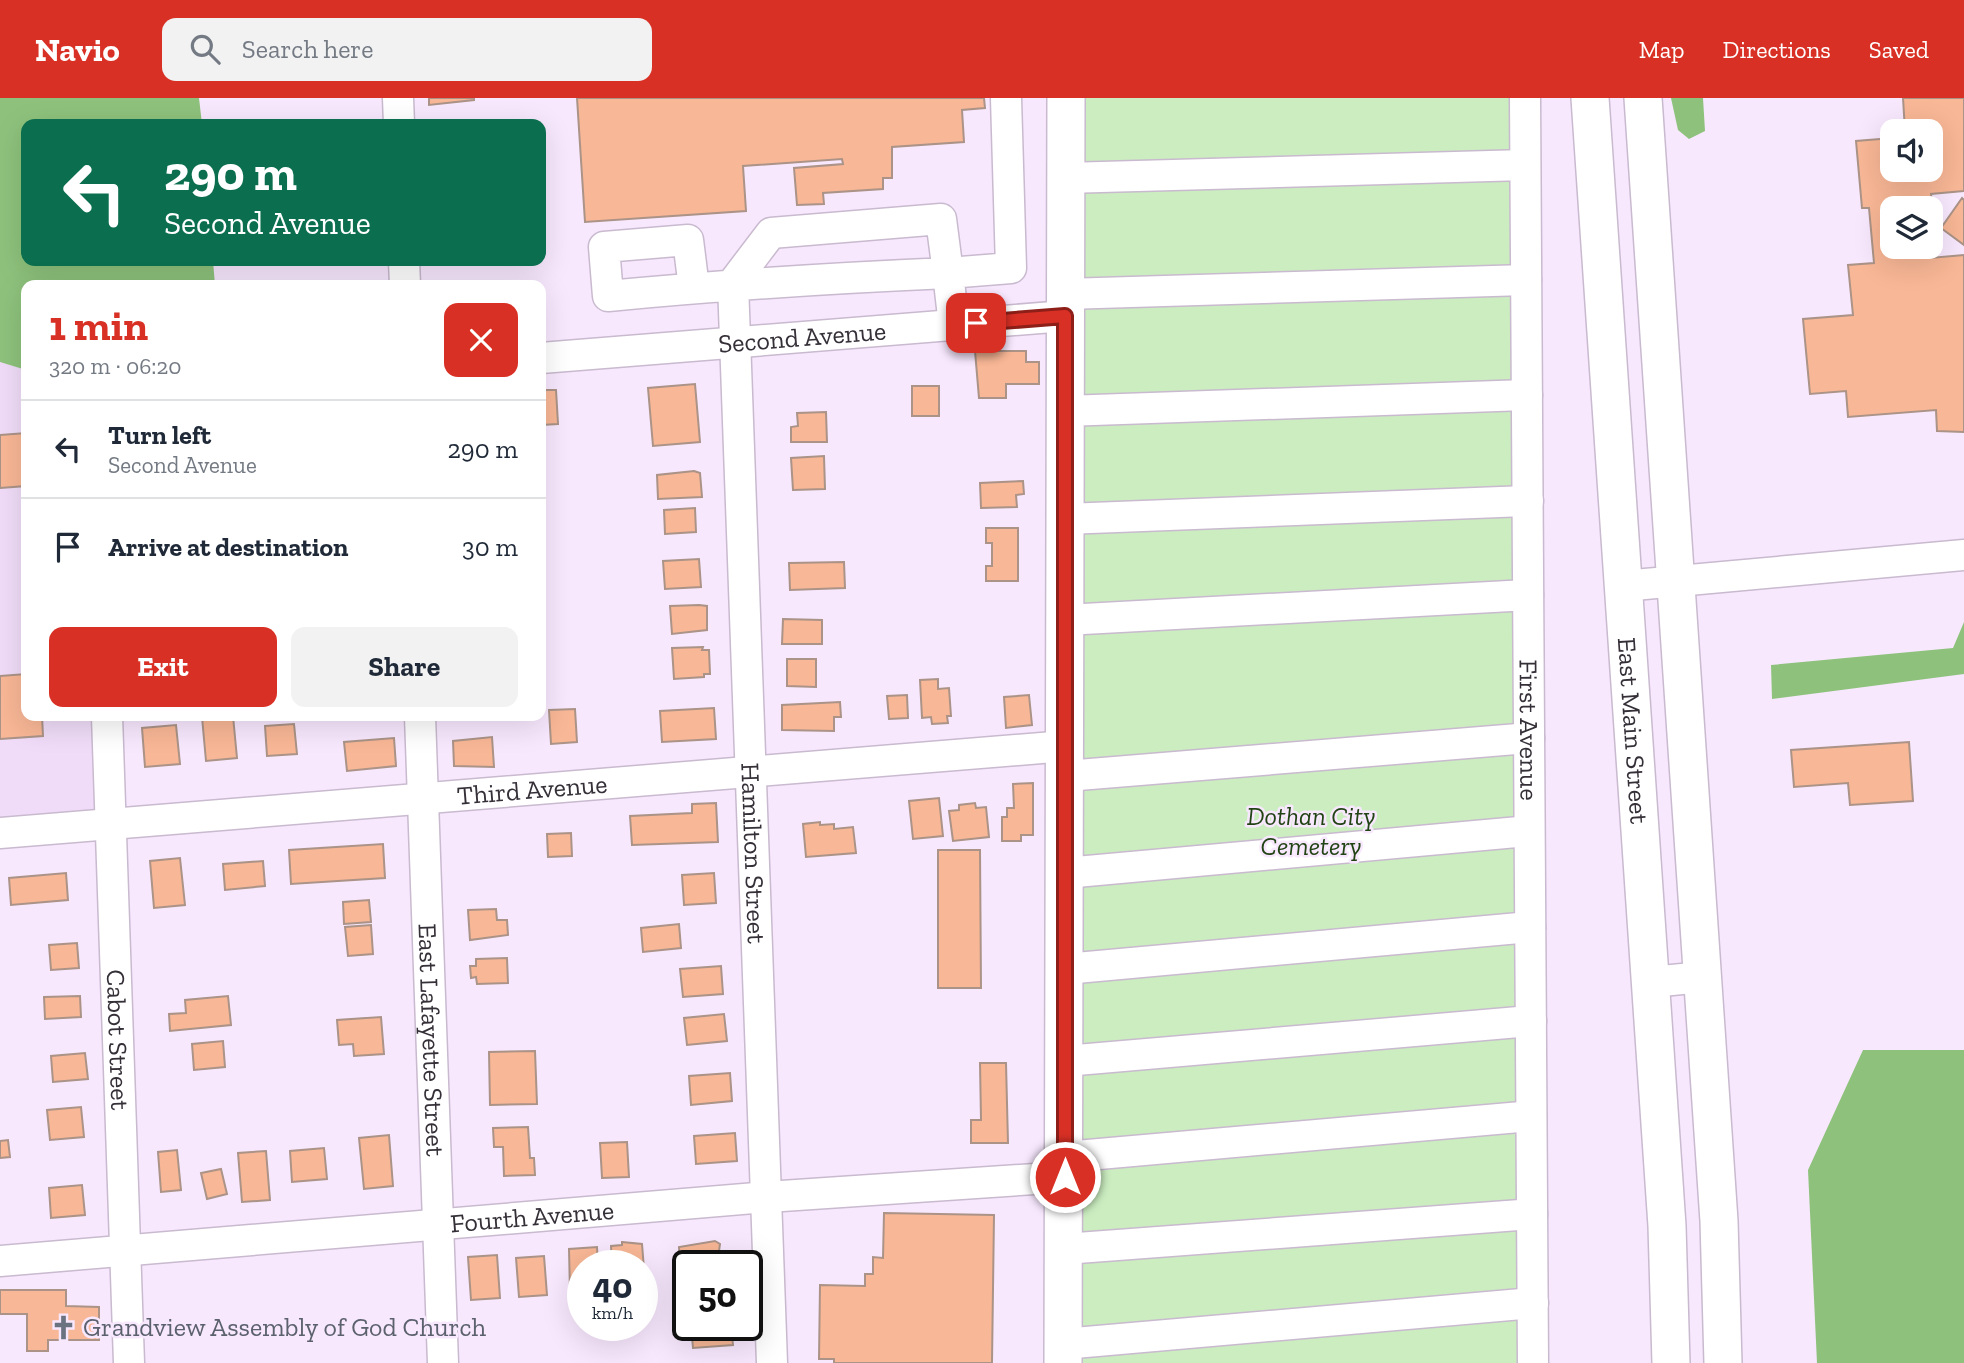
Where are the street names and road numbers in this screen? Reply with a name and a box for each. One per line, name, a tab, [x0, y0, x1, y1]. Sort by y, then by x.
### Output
street label: Second Avenue	[717, 314, 887, 360]
street label: East Main Street	[1611, 636, 1656, 825]
street label: First Avenue	[1513, 659, 1545, 801]
street label: Hamilton Street	[734, 762, 773, 945]
street label: Third Avenue	[456, 767, 609, 812]
street label: East Lafayette Street	[411, 923, 452, 1157]
street label: Cabot Street	[100, 969, 136, 1111]
street label: Fourth Avenue	[449, 1194, 615, 1239]

